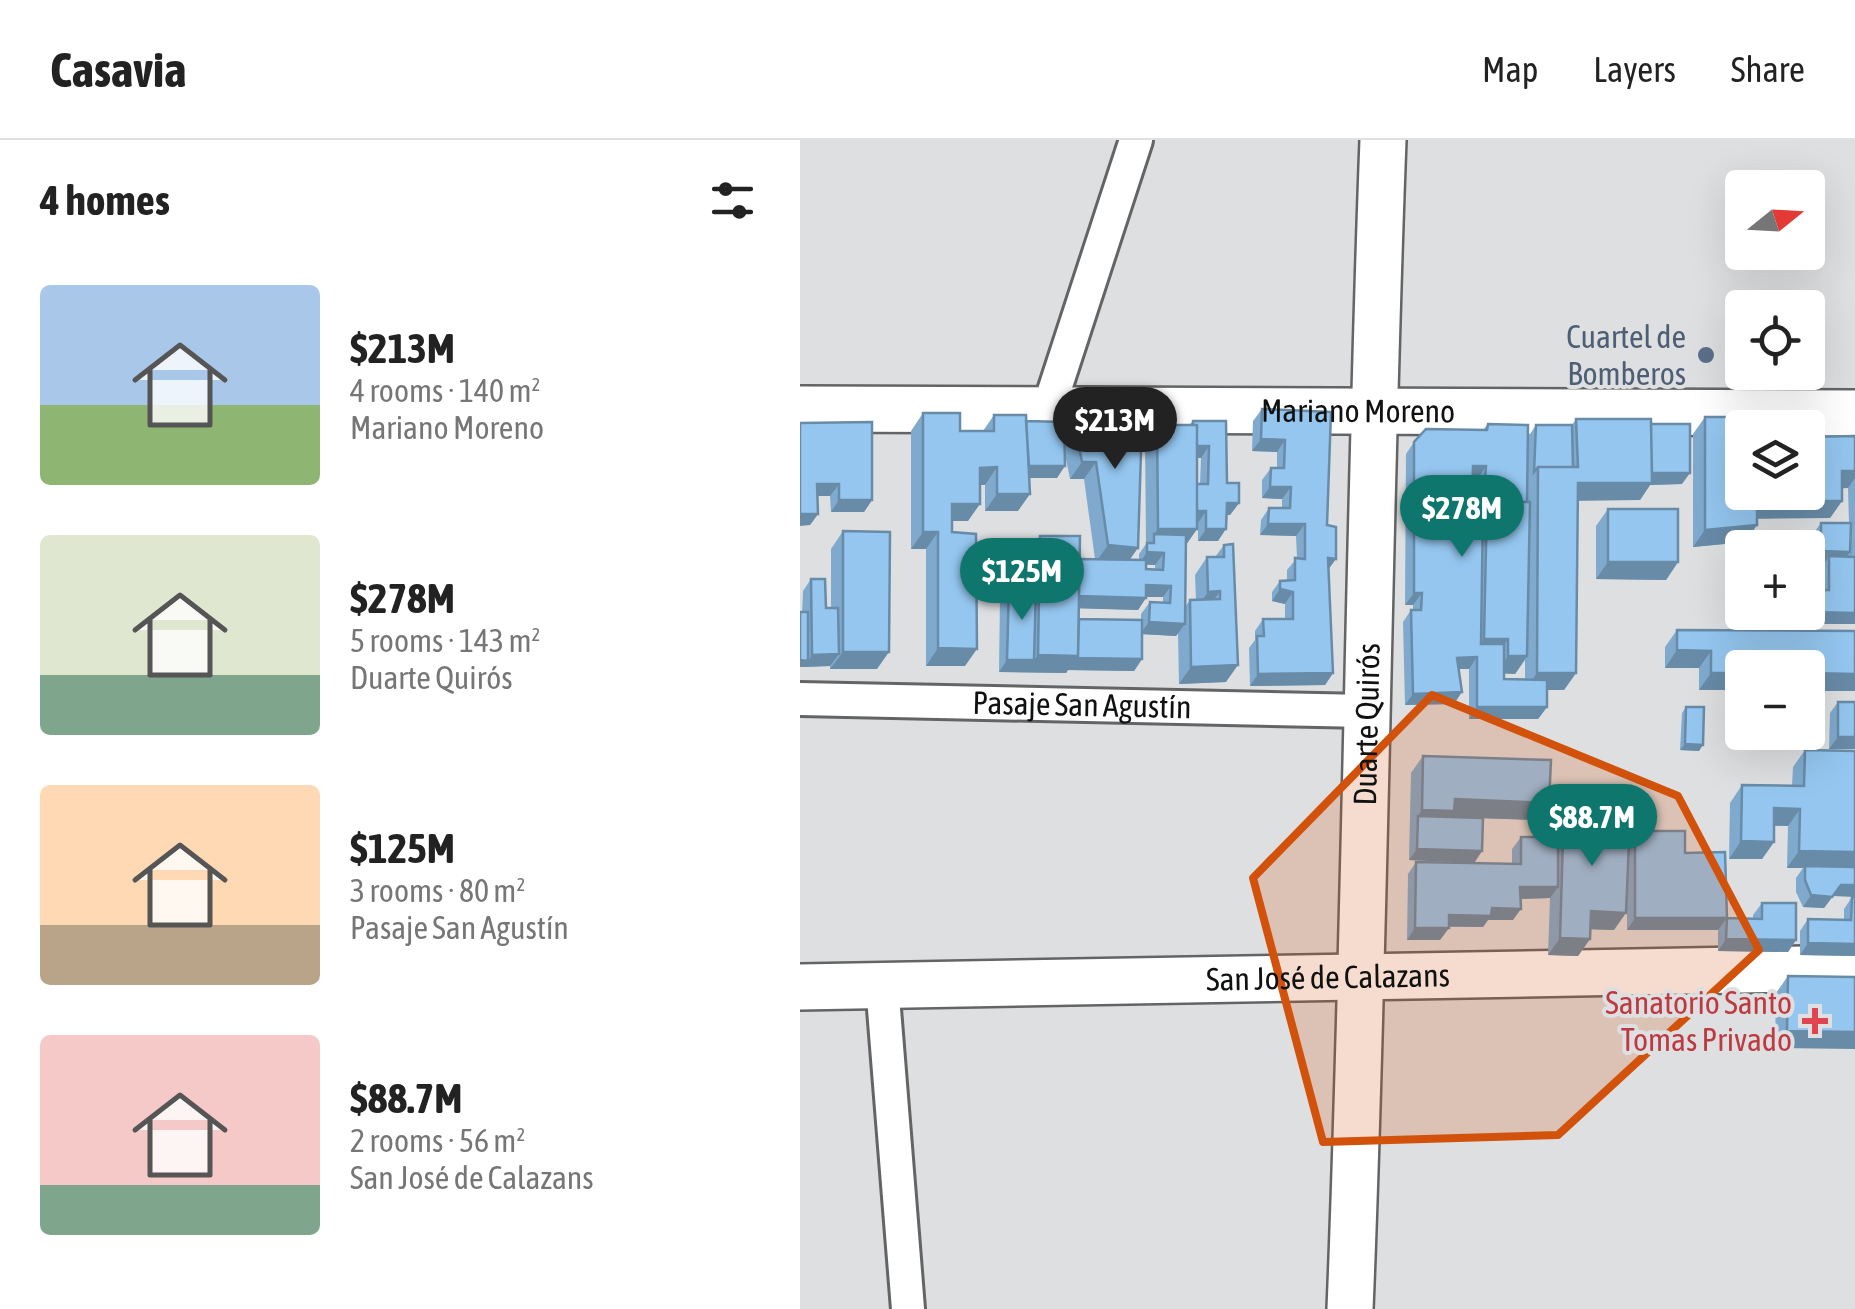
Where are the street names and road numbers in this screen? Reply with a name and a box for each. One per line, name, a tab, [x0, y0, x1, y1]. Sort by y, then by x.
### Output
street label: Mariano Moreno	[1261, 392, 1455, 429]
street label: Duarte Quirós	[1346, 643, 1387, 806]
street label: Pasaje San Agustín	[972, 684, 1192, 725]
street label: San José de Calazans	[1206, 956, 1450, 998]

